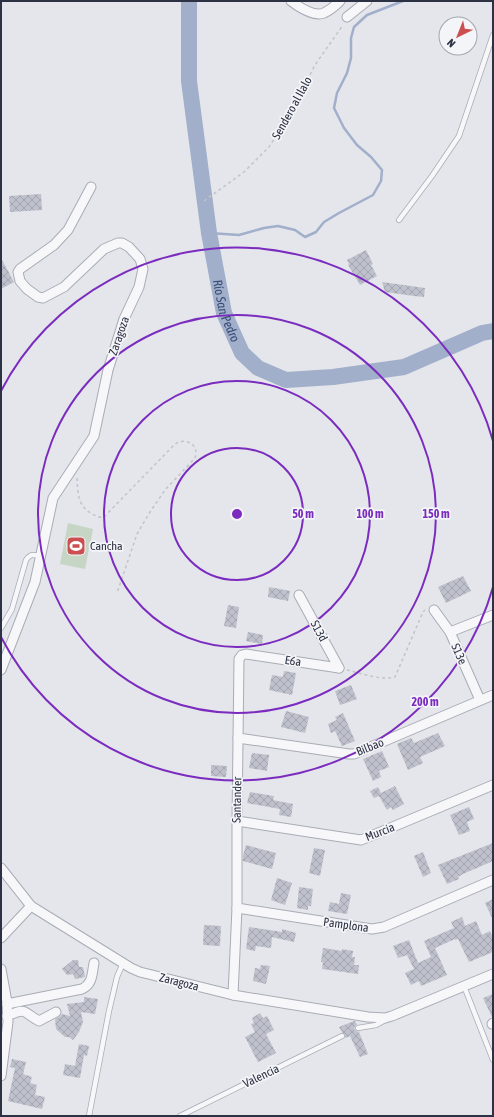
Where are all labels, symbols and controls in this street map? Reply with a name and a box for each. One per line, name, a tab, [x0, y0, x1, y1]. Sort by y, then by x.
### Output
north arrow	[438, 16, 478, 56]
text: N	[445, 37, 458, 50]
street label: Sendero al Ilalo	[269, 74, 315, 142]
water label: Río San Pedro	[210, 278, 243, 344]
street label: Zaragoza	[106, 315, 132, 357]
centre of rings	[230, 507, 244, 521]
text: 50 m	[292, 507, 314, 521]
text: 100 m	[356, 507, 384, 521]
text: 150 m	[422, 507, 450, 521]
sports icon: Cancha	[65, 535, 87, 557]
place label: Cancha	[90, 539, 123, 553]
street label: S13d	[308, 618, 330, 644]
street label: S13e	[448, 641, 470, 667]
street label: E6a	[284, 653, 302, 669]
text: 200 m	[411, 695, 439, 709]
street label: Bilbao	[354, 735, 386, 759]
street label: Santander	[230, 776, 244, 823]
street label: Murcia	[363, 820, 397, 844]
street label: Pamplona	[322, 915, 370, 935]
street label: Zaragoza	[158, 970, 200, 994]
street label: Valencia	[241, 1061, 281, 1091]

